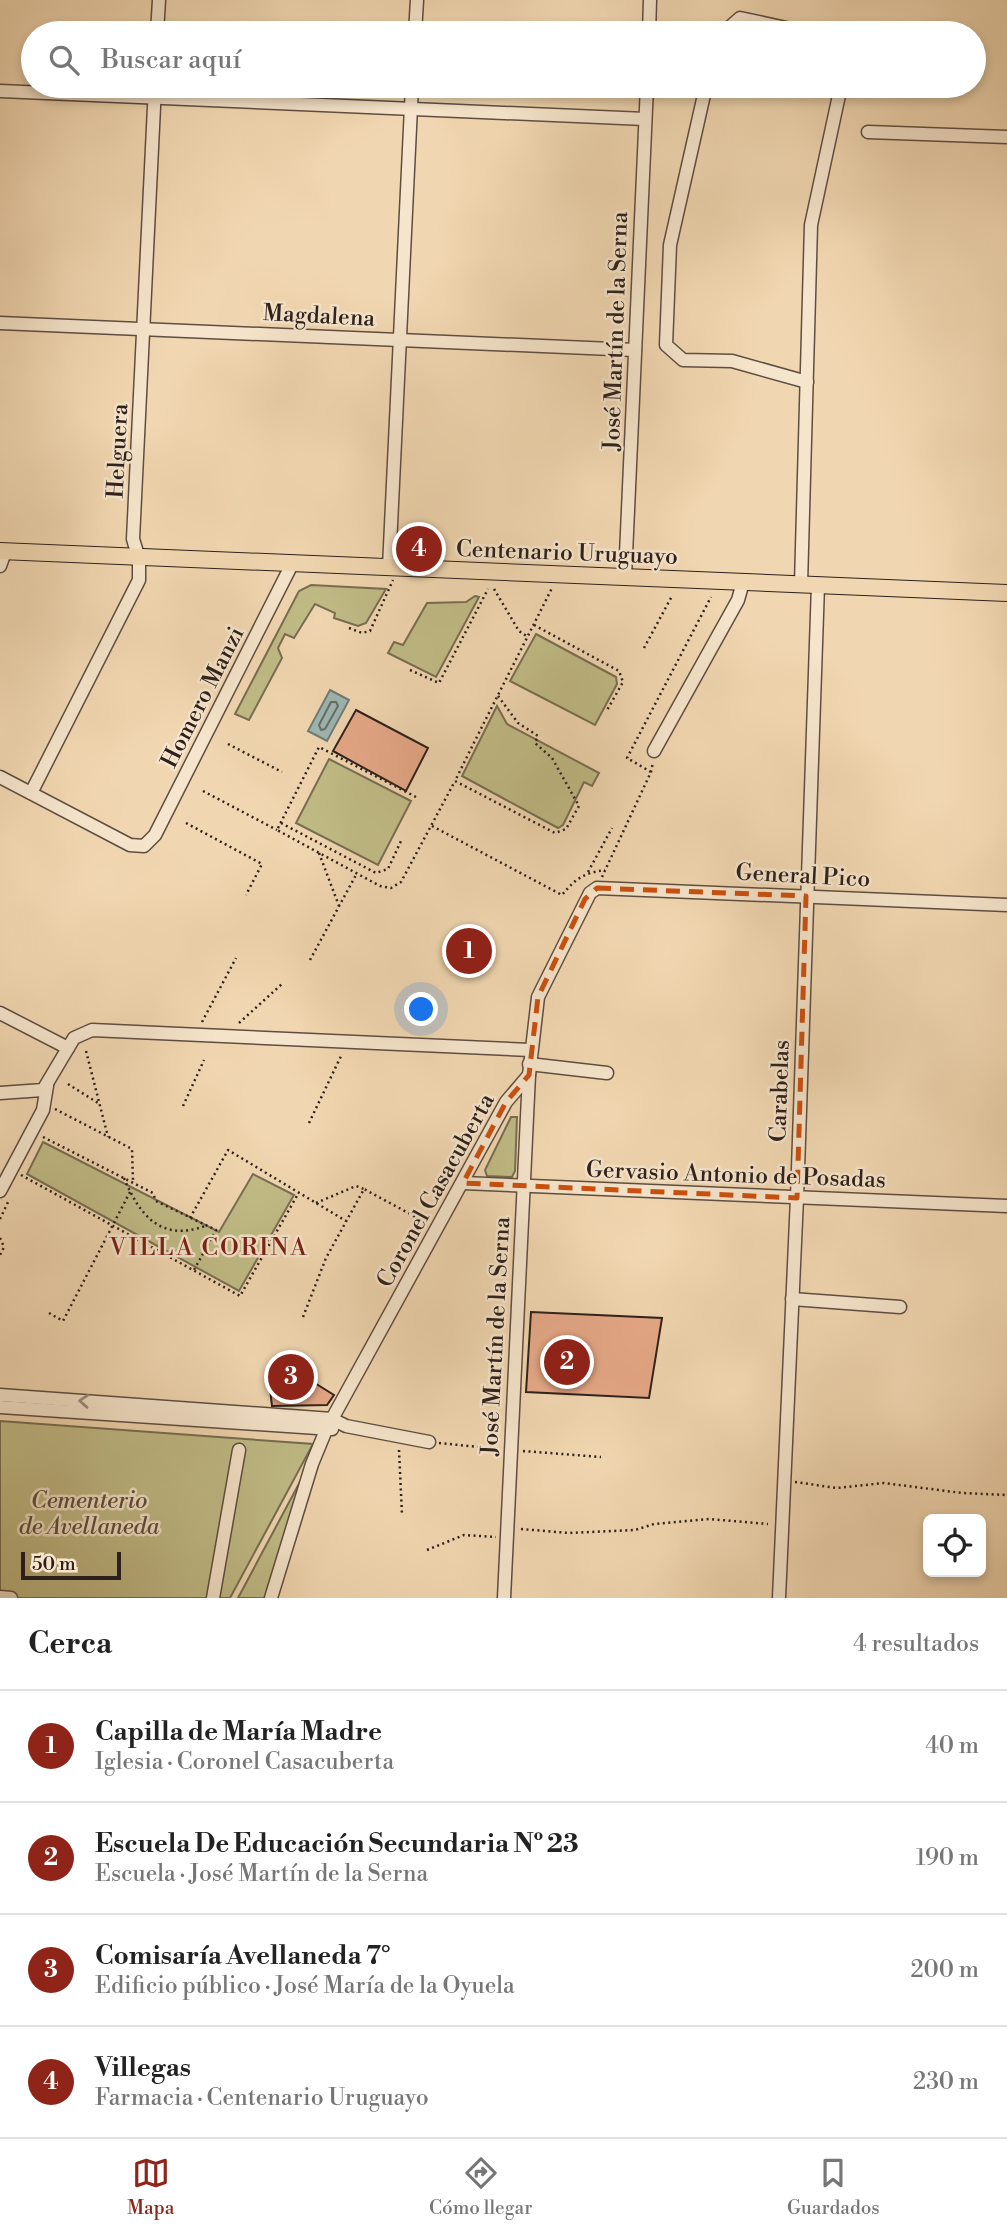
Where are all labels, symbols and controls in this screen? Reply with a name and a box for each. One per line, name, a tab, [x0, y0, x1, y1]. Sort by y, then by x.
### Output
search box	[21, 21, 986, 98]
icon: search	[45, 41, 83, 79]
text: Buscar aquí	[101, 44, 241, 76]
street label: José Martín de la Serna	[598, 211, 634, 452]
street label: Magdalena	[262, 299, 376, 333]
street label: Helguera	[102, 403, 134, 499]
pin: 4	[396, 523, 442, 575]
street label: Centenario Uruguayo	[456, 535, 678, 571]
street label: Homero Manzi	[155, 622, 250, 773]
street label: General Pico	[735, 858, 871, 894]
pin: 1	[446, 925, 492, 977]
your location	[404, 992, 438, 1026]
street label: Carabelas	[764, 1039, 796, 1143]
street label: Coronel Casacuberta	[371, 1088, 501, 1292]
street label: Gervasio Antonio de Posadas	[586, 1156, 886, 1194]
street label: José Martín de la Serna	[476, 1216, 516, 1457]
district label: VILLA CORINA	[108, 1233, 309, 1263]
pin: 2	[544, 1336, 590, 1388]
pin: 3	[268, 1351, 314, 1403]
one-way arrow	[79, 1394, 90, 1409]
park label: Cementerio de Avellaneda	[19, 1487, 159, 1541]
map controls	[923, 1514, 986, 1577]
button: locate	[923, 1514, 986, 1577]
scale bar	[21, 1549, 121, 1581]
text: 50 m	[32, 1552, 76, 1576]
text: Cerca	[28, 1625, 112, 1663]
text: 4 resultados	[853, 1630, 979, 1658]
text: Capilla de María Madre	[95, 1716, 382, 1748]
text: 1	[45, 1732, 57, 1760]
text: 40 m	[925, 1732, 979, 1760]
text: Iglesia · Coronel Casacuberta	[95, 1748, 394, 1776]
text: Escuela De Educación Secundaria Nº 23	[95, 1828, 579, 1860]
text: 2	[44, 1844, 58, 1872]
text: 190 m	[916, 1844, 979, 1872]
text: Escuela · José Martín de la Serna	[95, 1860, 428, 1888]
text: Comisaría Avellaneda 7°	[95, 1940, 391, 1972]
text: 3	[44, 1956, 58, 1984]
text: 200 m	[911, 1956, 979, 1984]
text: Edificio público · José María de la Oyuela	[95, 1972, 515, 2000]
text: Villegas	[95, 2052, 191, 2084]
text: 4	[43, 2068, 59, 2096]
text: 230 m	[913, 2068, 979, 2096]
text: Farmacia · Centenario Uruguayo	[95, 2084, 429, 2112]
tab: Mapa	[127, 2154, 174, 2220]
tab: Cómo llegar	[429, 2154, 532, 2220]
tab: Guardados	[787, 2154, 880, 2220]

